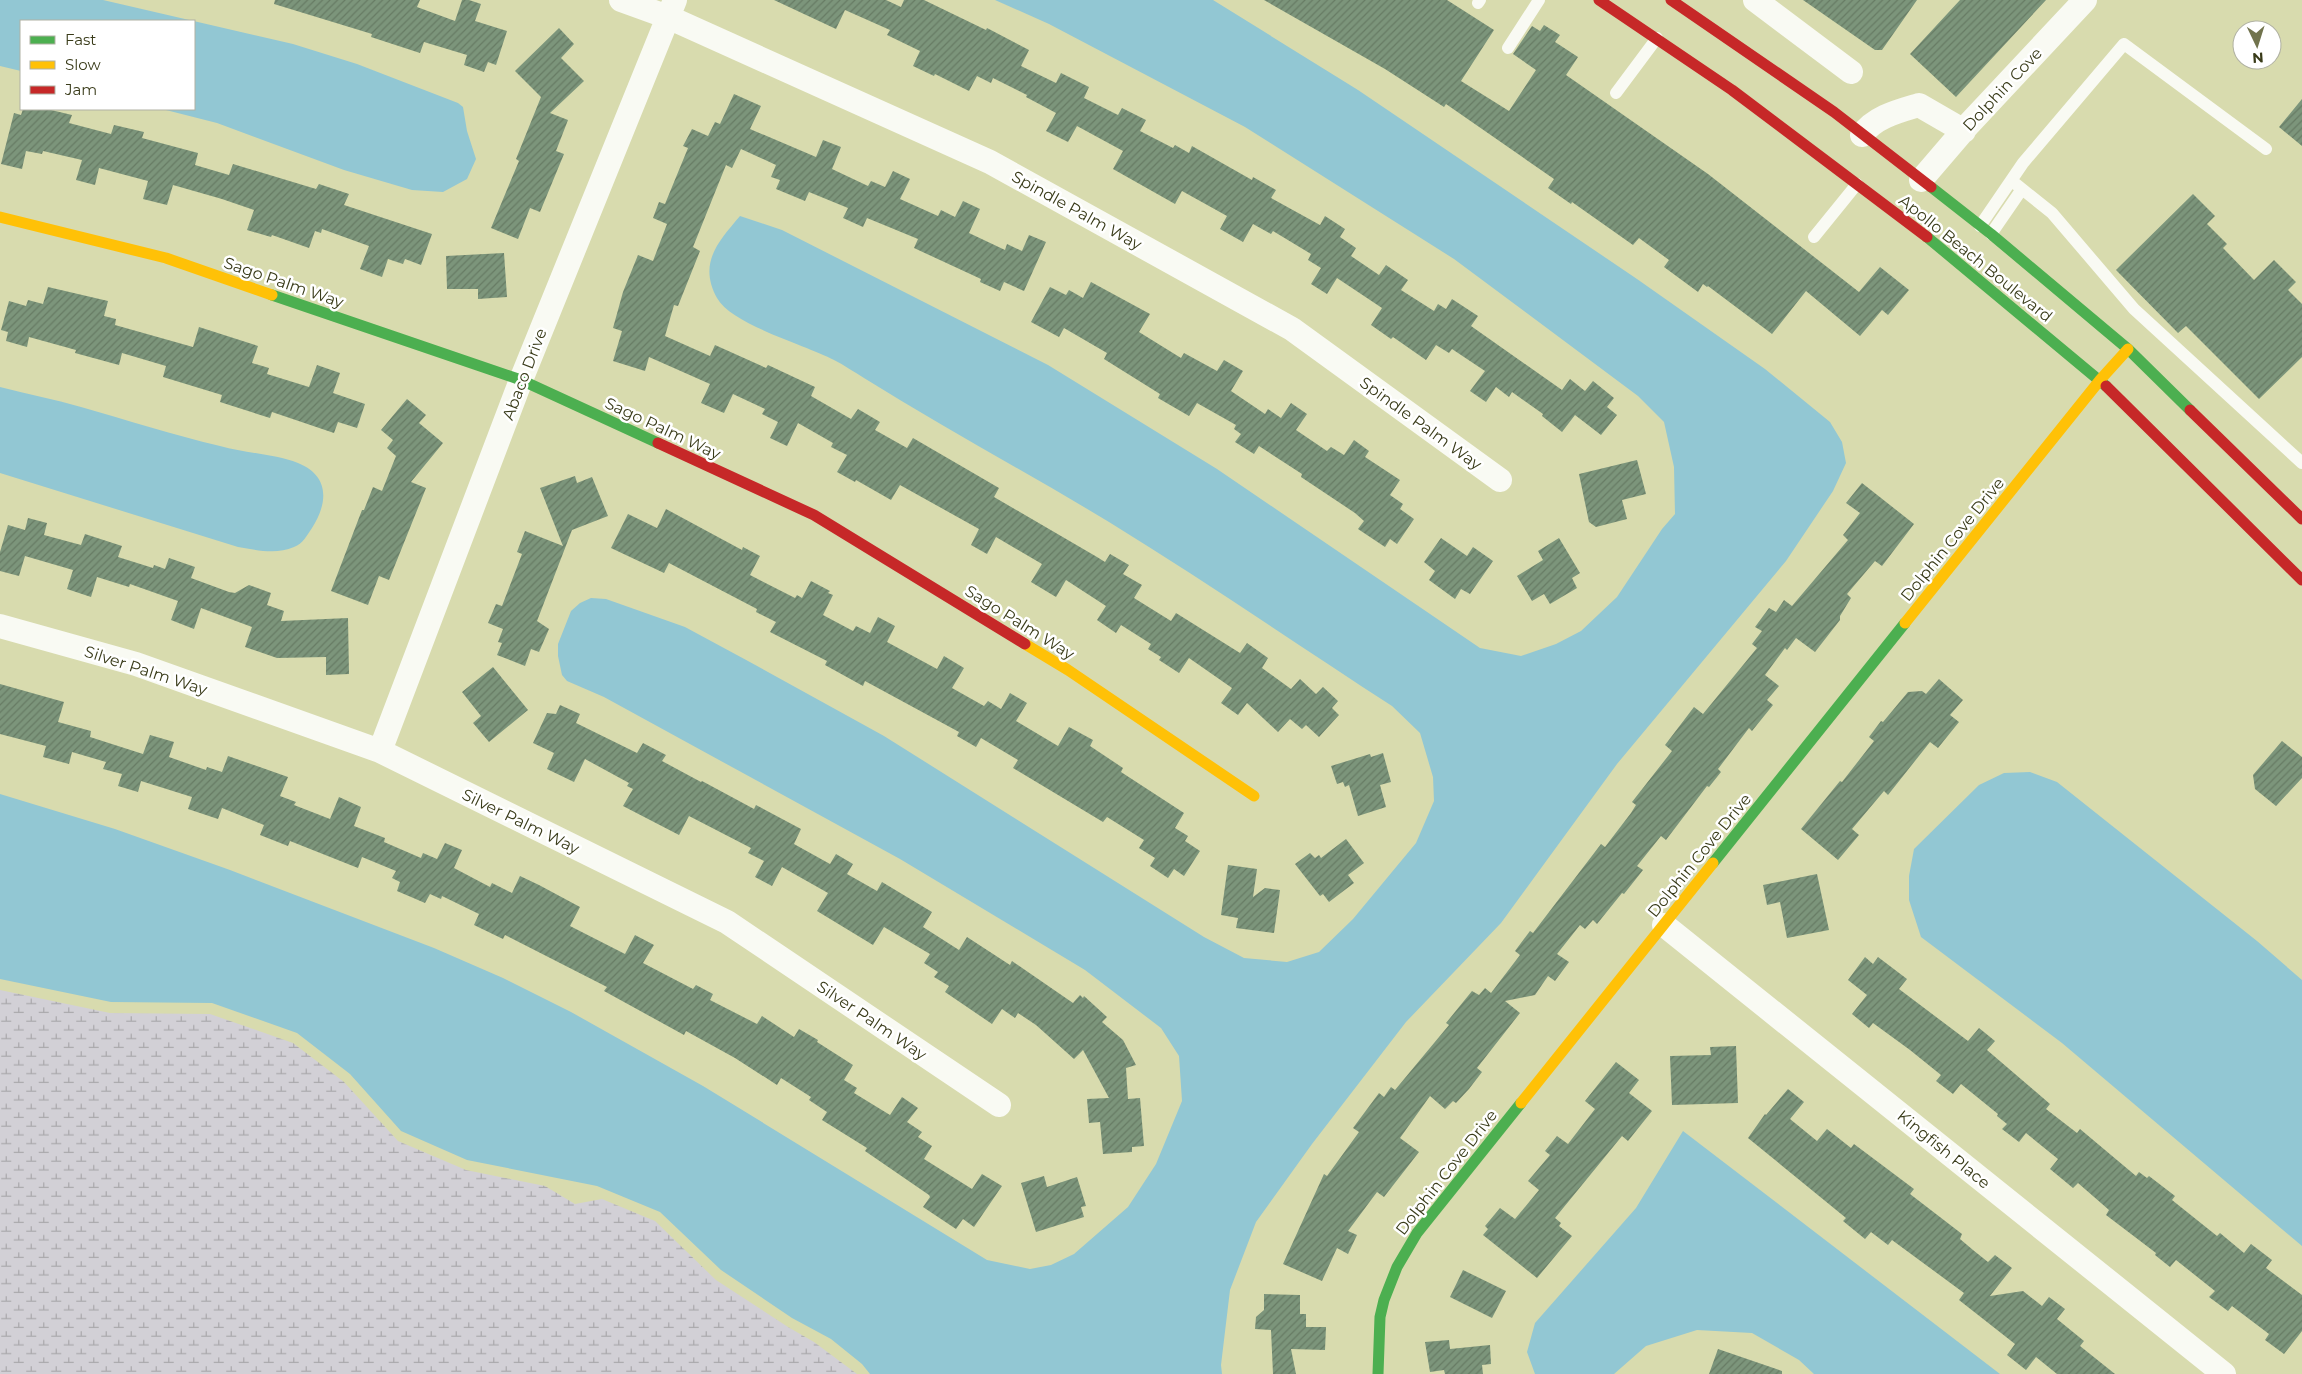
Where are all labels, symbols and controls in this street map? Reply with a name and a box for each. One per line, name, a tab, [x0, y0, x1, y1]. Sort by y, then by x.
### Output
legend	[20, 20, 195, 110]
north arrow	[2232, 20, 2282, 70]
text: Fast	[65, 30, 96, 49]
street label: Dolphin Cove	[1959, 44, 2046, 135]
text: N	[2252, 49, 2264, 67]
text: Slow	[65, 55, 101, 74]
text: Jam	[64, 80, 97, 99]
street label: Spindle Palm Way	[1008, 167, 1145, 254]
street label: Apollo Beach Boulevard	[1895, 191, 2056, 326]
street label: Sago Palm Way	[221, 253, 346, 312]
street label: Abaco Drive	[498, 326, 551, 423]
street label: Spindle Palm Way	[1356, 373, 1485, 474]
street label: Sago Palm Way	[602, 393, 724, 464]
street label: Dolphin Cove Drive	[1897, 474, 2008, 605]
street label: Sago Palm Way	[962, 581, 1078, 664]
street label: Silver Palm Way	[82, 642, 210, 699]
street label: Silver Palm Way	[459, 785, 583, 858]
street label: Dolphin Cove Drive	[1644, 790, 1755, 921]
street label: Silver Palm Way	[813, 977, 930, 1064]
street label: Dolphin Cove Drive	[1392, 1106, 1501, 1239]
street label: Kingfish Place	[1893, 1106, 1994, 1193]

